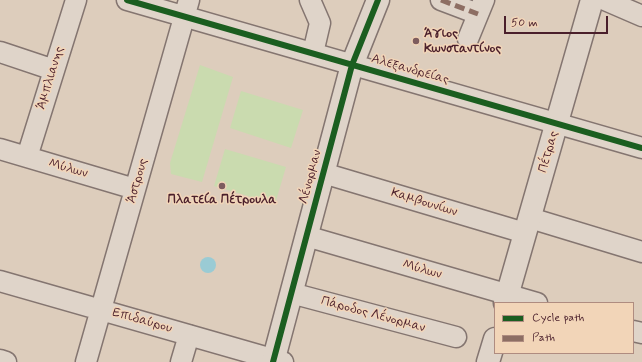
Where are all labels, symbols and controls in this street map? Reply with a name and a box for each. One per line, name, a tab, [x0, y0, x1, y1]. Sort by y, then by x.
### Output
scale bar	[506, 8, 610, 34]
text: 50 m	[511, 15, 538, 31]
place label: Άγιος Κωνσταντίνος	[424, 26, 501, 57]
marker: Άγιος Κωνσταντίνος	[411, 36, 421, 46]
street label: Άμπλιανης	[34, 45, 68, 111]
street label: Αλεξανδρείας	[369, 51, 451, 89]
street label: Πέτρας	[536, 129, 562, 175]
street label: Λένορμαν	[296, 148, 326, 206]
street label: Μύλων	[47, 156, 89, 182]
street label: Άστρους	[124, 157, 152, 205]
marker: Πλατεία Πέτρουλα	[217, 181, 227, 191]
street label: Καμβουνίων	[389, 186, 459, 220]
place label: Πλατεία Πέτρουλα	[167, 192, 277, 208]
street label: Μύλων	[401, 257, 443, 283]
street label: Πάροδος Λένορμαν	[319, 294, 427, 336]
legend	[494, 302, 634, 354]
street label: Επιδαύρου	[110, 305, 174, 337]
text: Cycle path	[532, 310, 584, 326]
text: Path	[532, 330, 555, 346]

